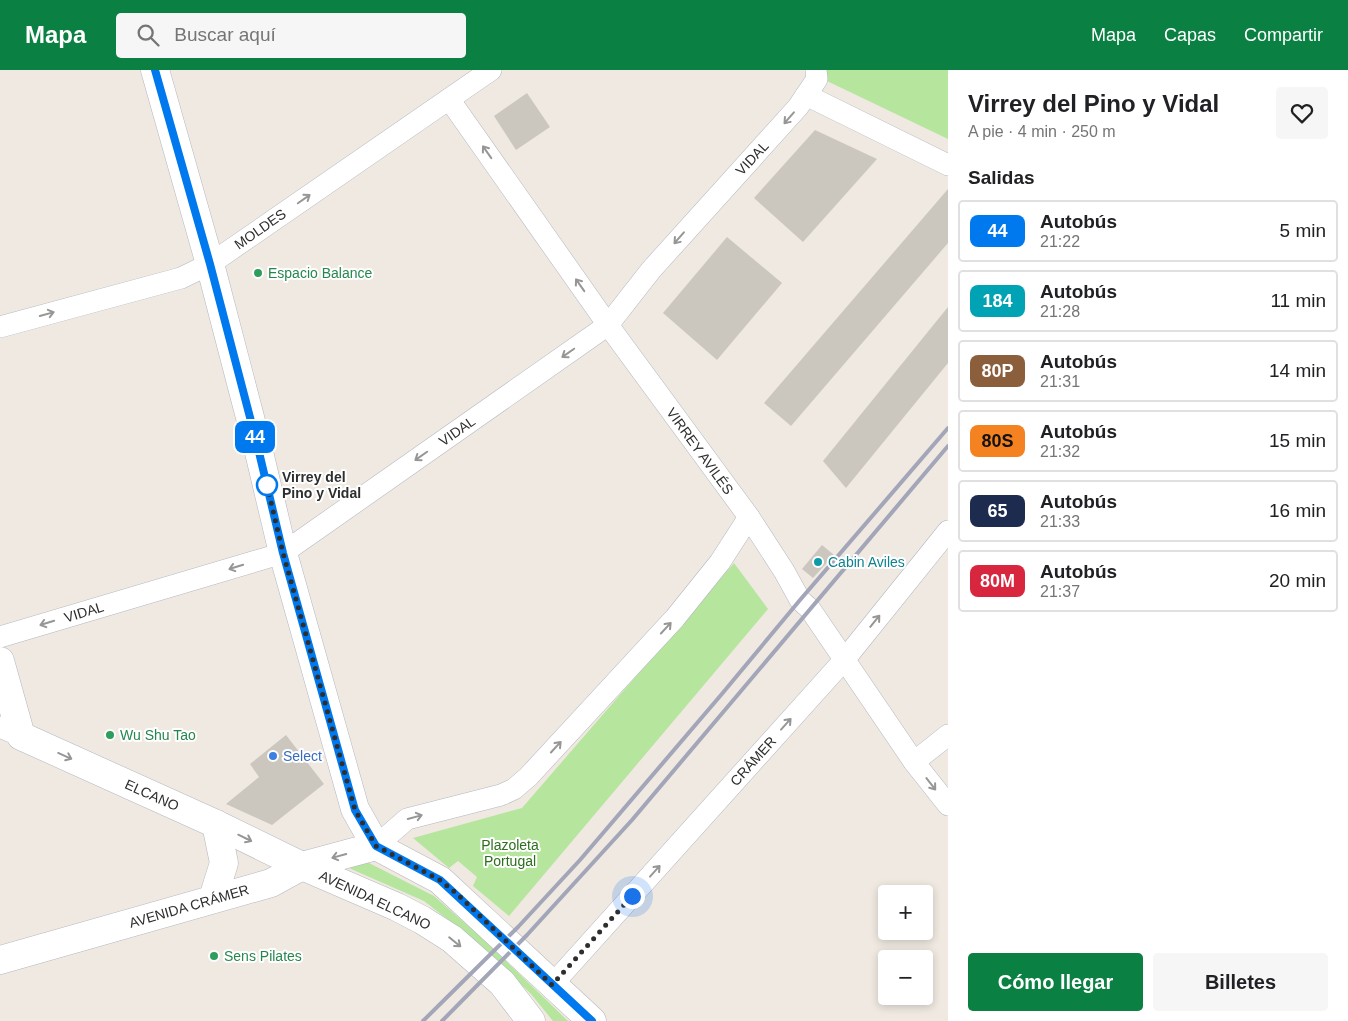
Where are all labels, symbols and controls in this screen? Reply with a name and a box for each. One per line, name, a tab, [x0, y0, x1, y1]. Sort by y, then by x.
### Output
search box	[116, 13, 466, 58]
text: Mapa	[25, 21, 86, 48]
icon: search	[134, 21, 162, 49]
text: Buscar aquí	[174, 24, 276, 45]
text: Mapa	[1091, 25, 1136, 45]
text: Capas	[1164, 25, 1216, 45]
text: Compartir	[1244, 25, 1323, 45]
button: heart	[1276, 87, 1328, 139]
text: Virrey del Pino y Vidal	[968, 90, 1219, 117]
one-way arrow	[783, 111, 794, 124]
text: A pie · 4 min · 250 m	[968, 123, 1116, 140]
street label: VIDAL	[732, 138, 772, 178]
one-way arrow	[481, 146, 492, 159]
text: Salidas	[968, 167, 1035, 188]
one-way arrow	[297, 194, 311, 204]
street label: MOLDES	[231, 205, 289, 253]
text: Autobús	[1040, 211, 1117, 232]
text: 5 min	[1280, 220, 1326, 241]
text: 44	[987, 221, 1008, 241]
one-way arrow	[673, 232, 685, 245]
text: 21:22	[1040, 233, 1080, 250]
place label: Espacio Balance	[268, 265, 373, 281]
marker: Espacio Balance	[252, 267, 264, 279]
one-way arrow	[575, 278, 585, 292]
text: Autobús	[1040, 281, 1117, 302]
text: 11 min	[1270, 290, 1326, 311]
text: 184	[982, 291, 1013, 311]
text: 21:28	[1040, 303, 1080, 320]
one-way arrow	[39, 309, 55, 318]
one-way arrow	[561, 348, 575, 358]
text: Autobús	[1040, 351, 1117, 372]
text: 14 min	[1269, 360, 1326, 381]
text: 80P	[981, 361, 1014, 381]
text: 21:31	[1040, 373, 1080, 390]
street label: VIRREY AVILÉS	[663, 405, 737, 497]
street label: VIDAL	[436, 413, 478, 449]
line badge: 44	[232, 421, 278, 453]
text: Autobús	[1040, 421, 1117, 442]
text: 44	[245, 427, 265, 447]
text: 15 min	[1269, 430, 1326, 451]
text: 80S	[981, 431, 1014, 451]
text: 21:32	[1040, 443, 1080, 460]
one-way arrow	[414, 451, 428, 461]
place label: Virrey del Pino y Vidal	[282, 469, 361, 501]
marker: Virrey del Pino y Vidal	[256, 474, 278, 496]
text: Autobús	[1040, 491, 1117, 512]
text: 16 min	[1269, 500, 1326, 521]
text: 65	[987, 501, 1008, 521]
text: 21:33	[1040, 513, 1080, 530]
place label: Cabin Aviles	[828, 554, 905, 570]
marker: Cabin Aviles	[812, 556, 824, 568]
text: Autobús	[1040, 561, 1117, 582]
one-way arrow	[228, 562, 244, 572]
text: 20 min	[1269, 570, 1326, 591]
text: 80M	[980, 571, 1015, 591]
text: 21:37	[1040, 583, 1080, 600]
street label: VIDAL	[62, 598, 106, 626]
one-way arrow	[870, 615, 881, 628]
one-way arrow	[39, 618, 55, 628]
one-way arrow	[660, 621, 672, 634]
one-way arrow	[781, 717, 792, 730]
place label: Wu Shu Tao	[120, 727, 196, 743]
marker: Wu Shu Tao	[104, 729, 116, 741]
street label: CRÁMER	[727, 733, 779, 789]
one-way arrow	[550, 740, 562, 753]
place label: Select	[283, 748, 322, 764]
marker: Select	[267, 750, 279, 762]
one-way arrow	[57, 751, 72, 761]
street label: ELCANO	[122, 776, 182, 814]
one-way arrow	[926, 777, 937, 790]
one-way arrow	[406, 812, 422, 821]
one-way arrow	[237, 834, 252, 843]
park label: Plazoleta Portugal	[481, 837, 539, 869]
one-way arrow	[332, 852, 348, 861]
one-way arrow	[649, 864, 660, 877]
street label: AVENIDA ELCANO	[317, 867, 433, 933]
street label: AVENIDA CRÁMER	[127, 881, 251, 931]
your location	[620, 884, 645, 909]
map controls	[878, 885, 933, 1005]
button: +	[878, 885, 933, 940]
one-way arrow	[448, 937, 462, 947]
place label: Sens Pilates	[224, 948, 302, 964]
marker: Sens Pilates	[208, 950, 220, 962]
button: −	[878, 950, 933, 1005]
button: Cómo llegar	[968, 953, 1143, 1011]
button: Billetes	[1153, 953, 1328, 1011]

